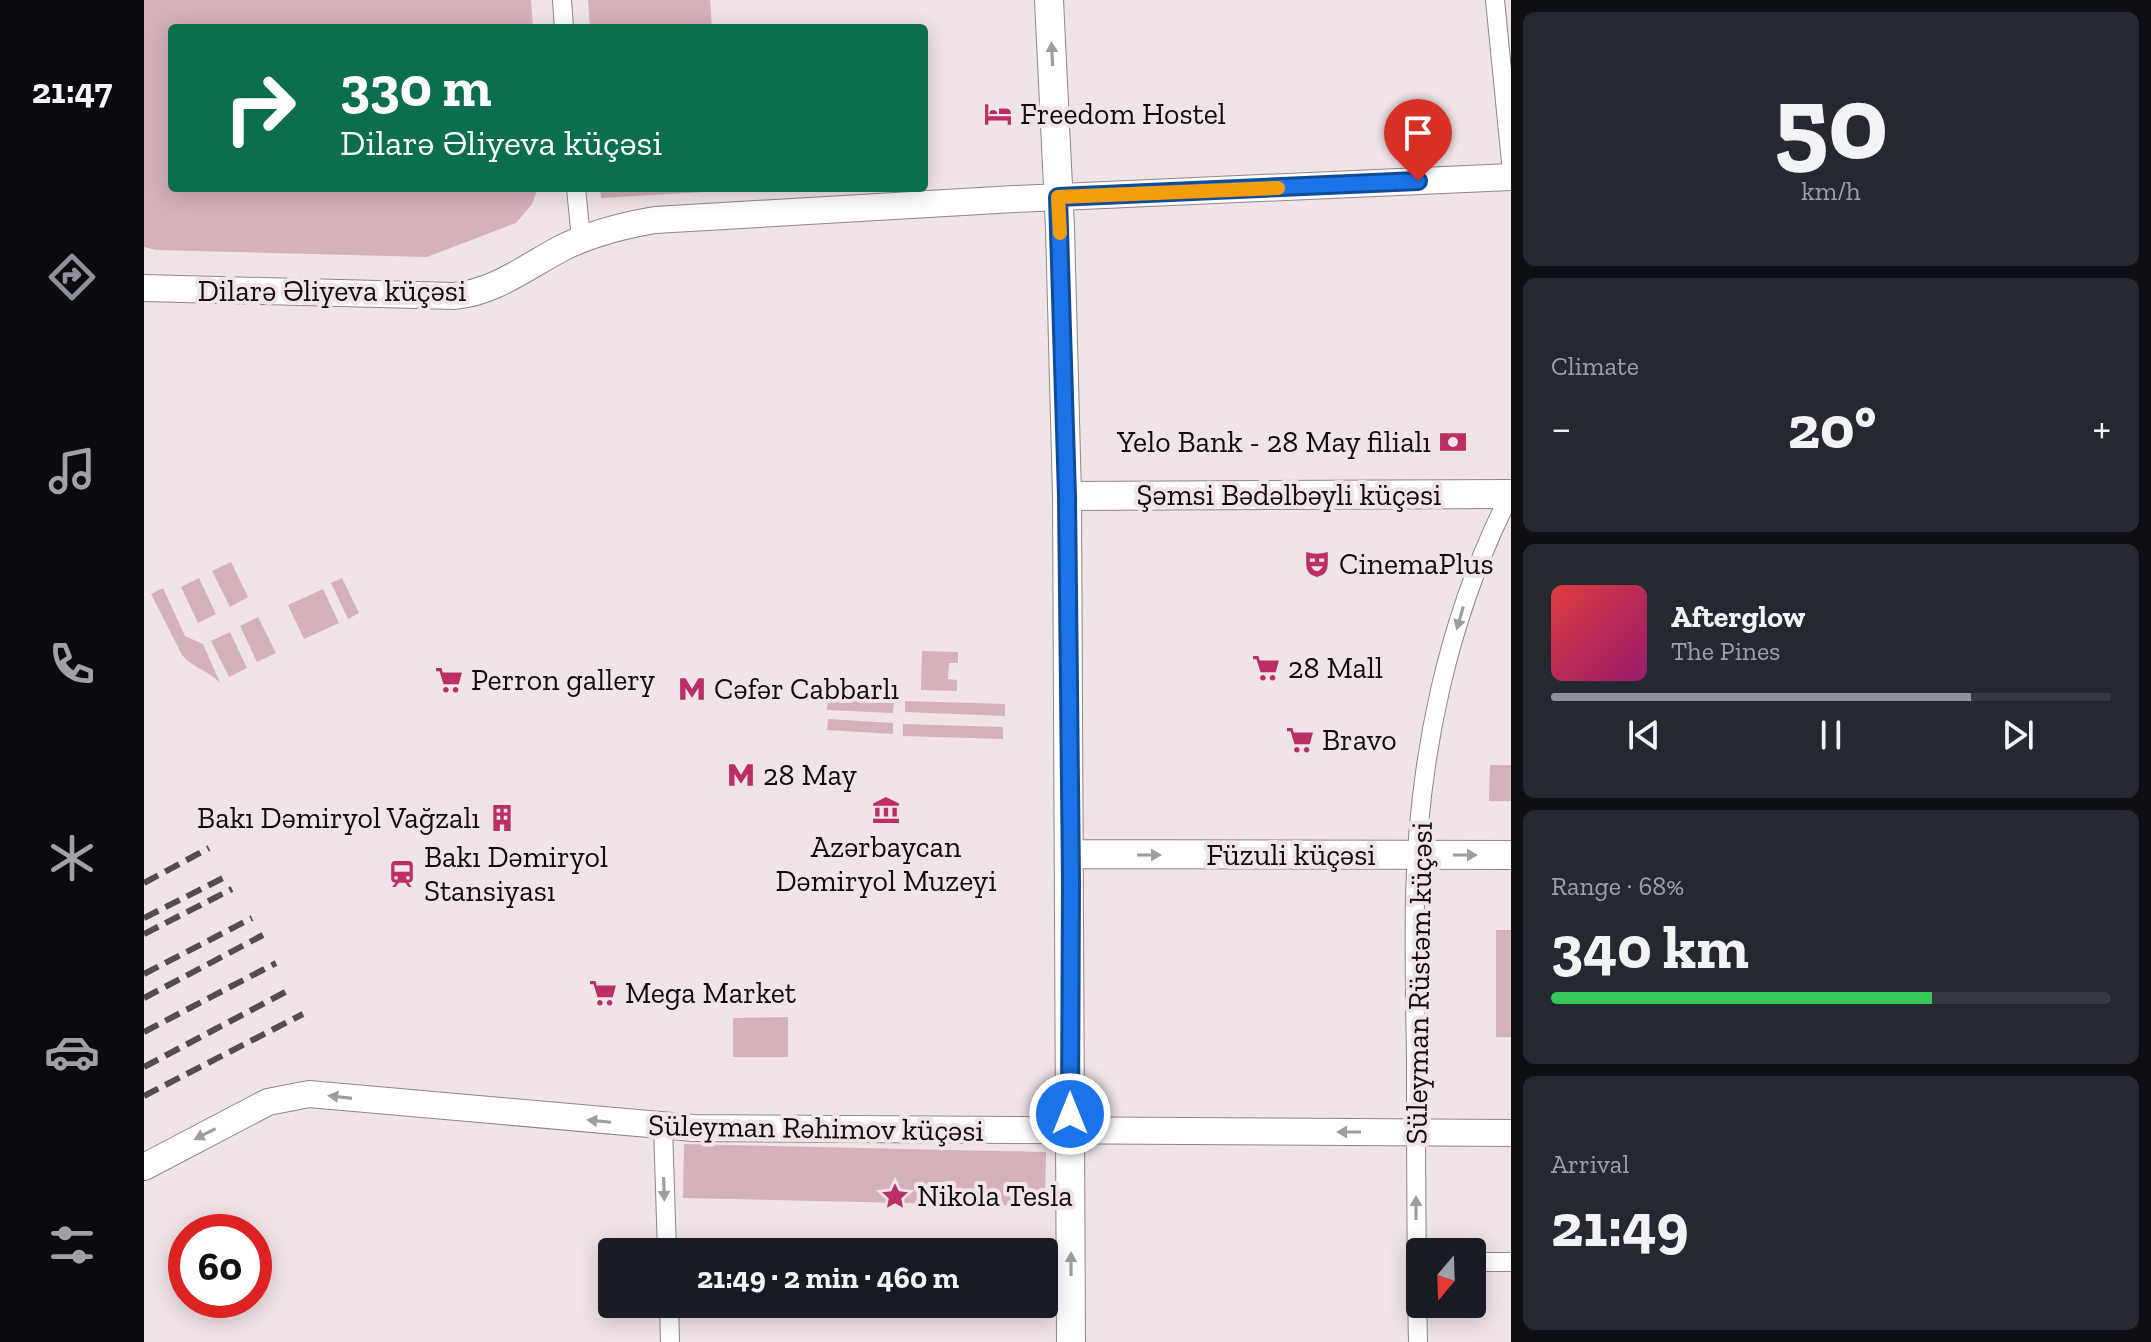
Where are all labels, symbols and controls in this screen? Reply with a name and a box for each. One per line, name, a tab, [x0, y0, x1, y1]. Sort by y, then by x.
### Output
one-way arrow	[1045, 41, 1058, 66]
text: 330 m	[340, 53, 491, 120]
icon: right	[208, 56, 312, 160]
text: 50	[1774, 60, 1888, 185]
text: 21:47	[32, 69, 112, 112]
place label: Freedom Hostel	[1020, 96, 1226, 132]
hotel icon: Freedom Hostel	[983, 99, 1013, 129]
pin	[1384, 99, 1452, 181]
icon: arrive	[1396, 111, 1440, 155]
text: Dilarə Əliyeva küçəsi	[340, 121, 662, 164]
text: km/h	[1801, 175, 1861, 207]
icon: directions	[44, 249, 100, 305]
street label: Dilarə Əliyeva küçəsi	[198, 273, 466, 309]
text: Climate	[1551, 350, 1639, 382]
text: 20°	[1788, 391, 1876, 463]
text: −	[1551, 401, 1572, 454]
text: +	[2092, 401, 2111, 454]
place label: Yelo Bank - 28 May filialı	[1116, 424, 1431, 460]
bank icon: Yelo Bank - 28 May filialı	[1438, 427, 1468, 457]
icon: music	[44, 443, 100, 499]
street label: Şəmsi Bədəlbəyli küçəsi	[1137, 477, 1441, 513]
place label: CinemaPlus	[1339, 546, 1494, 582]
theatre icon: CinemaPlus	[1302, 549, 1332, 579]
text: Afterglow	[1671, 599, 1805, 635]
one-way arrow	[1453, 606, 1466, 630]
text: The Pines	[1671, 635, 1781, 667]
icon: phone	[44, 636, 100, 692]
place label: 28 Mall	[1288, 650, 1383, 686]
supermarket icon: 28 Mall	[1251, 653, 1281, 683]
place label: Perron gallery	[471, 662, 656, 698]
supermarket icon: Perron gallery	[434, 665, 464, 695]
place label: Cəfər Cabbarlı	[714, 671, 899, 707]
metro station icon: Cəfər Cabbarlı	[677, 674, 707, 704]
icon: previous	[1622, 713, 1666, 757]
icon: pause	[1809, 713, 1853, 757]
icon: next	[1996, 713, 2040, 757]
place label: Bravo	[1322, 722, 1397, 758]
supermarket icon: Bravo	[1285, 725, 1315, 755]
place label: 28 May	[763, 757, 857, 793]
metro station icon: 28 May	[726, 760, 756, 790]
museum icon: Azərbaycan Dəmiryol Muzeyi	[871, 795, 901, 825]
place label: Bakı Dəmiryol Vağzalı	[197, 800, 480, 836]
building icon: Bakı Dəmiryol Vağzalı	[487, 803, 517, 833]
street label: Süleyman Rüstəm küçəsi	[1398, 821, 1440, 1145]
place label: Azərbaycan Dəmiryol Muzeyi	[775, 829, 997, 899]
icon: climate	[44, 830, 100, 886]
street label: Füzuli küçəsi	[1206, 837, 1376, 873]
place label: Bakı Dəmiryol Stansiyası	[424, 839, 608, 909]
one-way arrow	[1137, 849, 1162, 861]
one-way arrow	[1453, 849, 1478, 861]
station icon: Bakı Dəmiryol Stansiyası	[387, 859, 417, 889]
text: Range · 68%	[1551, 870, 1684, 902]
text: 340 km	[1551, 911, 1749, 983]
place label: Mega Market	[625, 975, 796, 1011]
supermarket icon: Mega Market	[588, 978, 618, 1008]
icon: car	[44, 1024, 100, 1080]
position arrow	[1028, 1072, 1112, 1156]
one-way arrow	[327, 1091, 352, 1104]
street label: Süleyman Rəhimov küçəsi	[648, 1107, 984, 1149]
one-way arrow	[586, 1114, 611, 1127]
one-way arrow	[1336, 1126, 1361, 1138]
one-way arrow	[194, 1127, 217, 1140]
text: Arrival	[1551, 1148, 1629, 1180]
one-way arrow	[658, 1177, 671, 1202]
place label: Nikola Tesla	[917, 1178, 1073, 1214]
place icon: Nikola Tesla	[880, 1181, 910, 1211]
text: 21:49	[1551, 1189, 1689, 1261]
one-way arrow	[1410, 1195, 1422, 1220]
speed limit sign: 60	[168, 1214, 272, 1318]
icon: filters	[44, 1217, 100, 1273]
north arrow	[1406, 1238, 1486, 1318]
map controls	[1406, 1238, 1486, 1318]
one-way arrow	[1065, 1251, 1077, 1276]
text: 21:49 · 2 min · 460 m	[697, 1260, 959, 1296]

